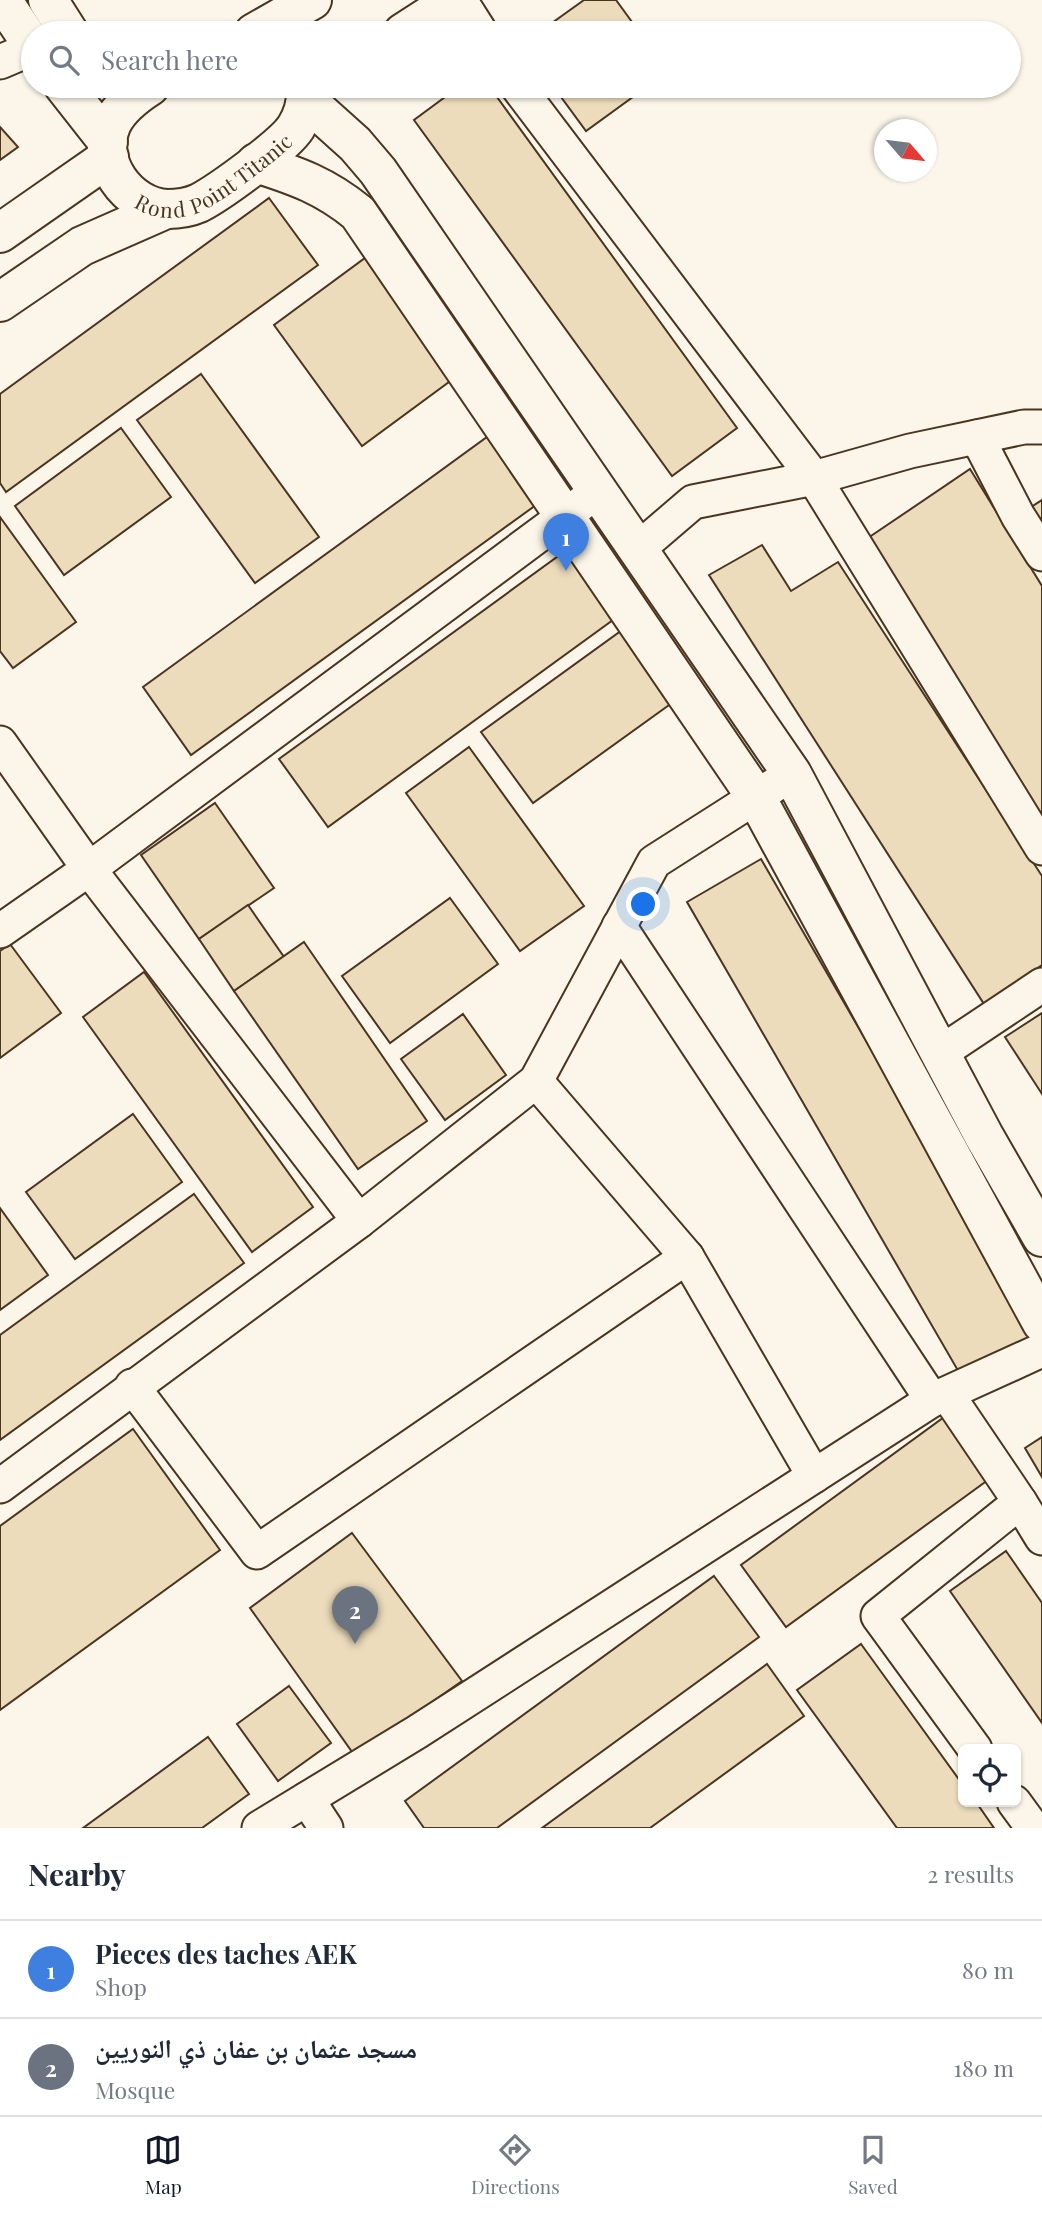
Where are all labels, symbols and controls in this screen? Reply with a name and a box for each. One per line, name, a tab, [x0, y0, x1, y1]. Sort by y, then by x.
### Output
search box	[21, 21, 1021, 98]
icon: search	[45, 41, 83, 79]
text: Search here	[101, 42, 238, 77]
north arrow	[874, 119, 937, 182]
street label: Rond Point Titanic	[131, 127, 297, 223]
pin: 1	[543, 513, 589, 571]
your location	[626, 887, 660, 921]
pin: 2	[332, 1586, 378, 1644]
map controls	[958, 1744, 1021, 1807]
button: locate	[958, 1744, 1021, 1807]
text: Nearby	[28, 1854, 126, 1894]
text: 2 results	[927, 1858, 1014, 1889]
text: Pieces des taches AEK	[95, 1936, 357, 1971]
text: 1	[47, 1954, 55, 1985]
text: 80 m	[962, 1954, 1014, 1985]
text: Shop	[95, 1971, 147, 2002]
text: مسجد عثمان بن عفان ذي النوريين	[95, 2030, 417, 2065]
text: 2	[45, 2052, 57, 2083]
text: 180 m	[954, 2052, 1014, 2083]
text: Mosque	[95, 2074, 175, 2105]
tab: Map	[144, 2131, 182, 2199]
tab: Directions	[471, 2131, 560, 2199]
tab: Saved	[848, 2131, 898, 2199]

